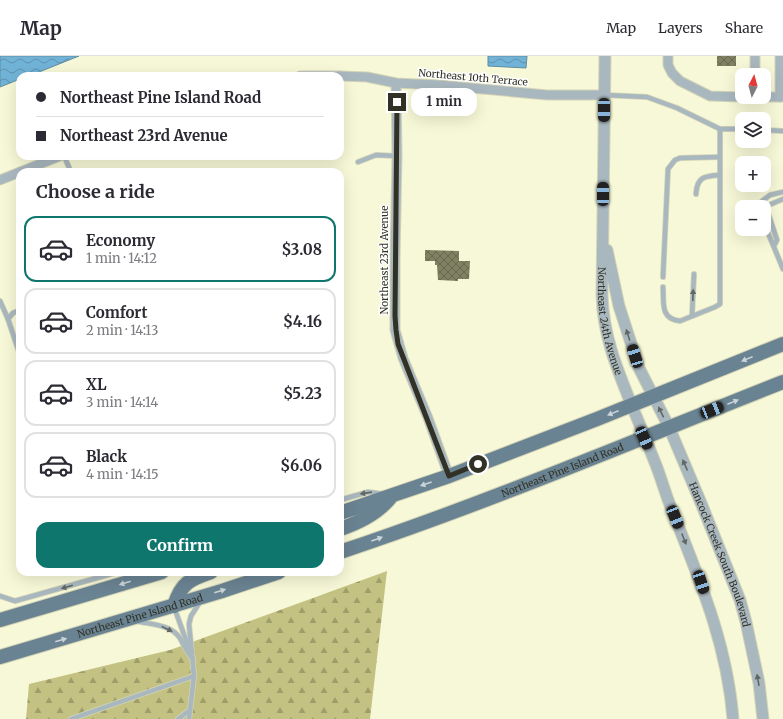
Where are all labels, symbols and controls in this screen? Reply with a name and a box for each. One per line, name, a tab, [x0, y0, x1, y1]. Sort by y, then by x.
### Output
text: Map	[20, 16, 62, 40]
text: Map	[606, 19, 636, 37]
text: Layers	[658, 19, 703, 37]
text: Share	[725, 19, 763, 37]
street label: Northeast 10th Terrace	[418, 66, 528, 89]
north arrow	[735, 68, 771, 104]
map controls	[735, 68, 771, 236]
text: Northeast Pine Island Road	[60, 88, 261, 107]
callout: 1 min	[411, 88, 477, 116]
route end	[388, 93, 406, 111]
text: 1 min	[426, 93, 462, 110]
car	[598, 98, 610, 122]
button: layers	[735, 112, 771, 148]
text: Northeast 23rd Avenue	[60, 126, 228, 145]
button: +	[735, 156, 771, 192]
text: Choose a ride	[36, 180, 155, 203]
car	[597, 182, 609, 206]
button: −	[735, 200, 771, 236]
street label: Northeast 23rd Avenue	[378, 206, 391, 314]
icon: car	[38, 231, 74, 267]
text: Economy	[86, 231, 155, 250]
text: $3.08	[281, 240, 322, 259]
text: 1 min · 14:12	[86, 250, 157, 267]
street label: Northeast 24th Avenue	[595, 267, 625, 377]
one-way arrow	[690, 288, 696, 301]
icon: car	[38, 303, 74, 339]
text: Comfort	[86, 303, 147, 322]
text: $4.16	[283, 312, 322, 331]
text: 2 min · 14:13	[86, 322, 158, 339]
one-way arrow	[625, 328, 631, 340]
car	[626, 343, 644, 369]
one-way arrow	[740, 356, 752, 362]
icon: car	[38, 375, 74, 411]
text: XL	[86, 375, 107, 394]
text: $5.23	[283, 384, 322, 403]
text: 3 min · 14:14	[86, 394, 158, 411]
one-way arrow	[728, 398, 740, 404]
car	[699, 400, 725, 420]
one-way arrow	[658, 406, 664, 418]
one-way arrow	[607, 410, 619, 416]
car	[634, 425, 654, 451]
street label: Northeast Pine Island Road	[499, 440, 626, 500]
icon: car	[38, 447, 74, 483]
text: Black	[86, 447, 127, 466]
route start	[469, 455, 487, 473]
text: $6.06	[280, 456, 322, 475]
one-way arrow	[682, 460, 688, 471]
text: 4 min · 14:15	[86, 466, 159, 483]
street label: Hancock Creek South Boulevard	[686, 480, 753, 628]
one-way arrow	[420, 481, 432, 487]
one-way arrow	[360, 490, 372, 496]
car	[665, 504, 685, 530]
button: Confirm	[36, 522, 324, 568]
one-way arrow	[681, 534, 687, 545]
one-way arrow	[371, 535, 383, 541]
car	[691, 569, 711, 595]
one-way arrow	[118, 580, 130, 586]
one-way arrow	[61, 584, 73, 590]
one-way arrow	[215, 588, 227, 594]
street label: Northeast Pine Island Road	[76, 591, 204, 641]
one-way arrow	[161, 625, 173, 632]
one-way arrow	[55, 637, 67, 643]
one-way arrow	[755, 674, 761, 686]

